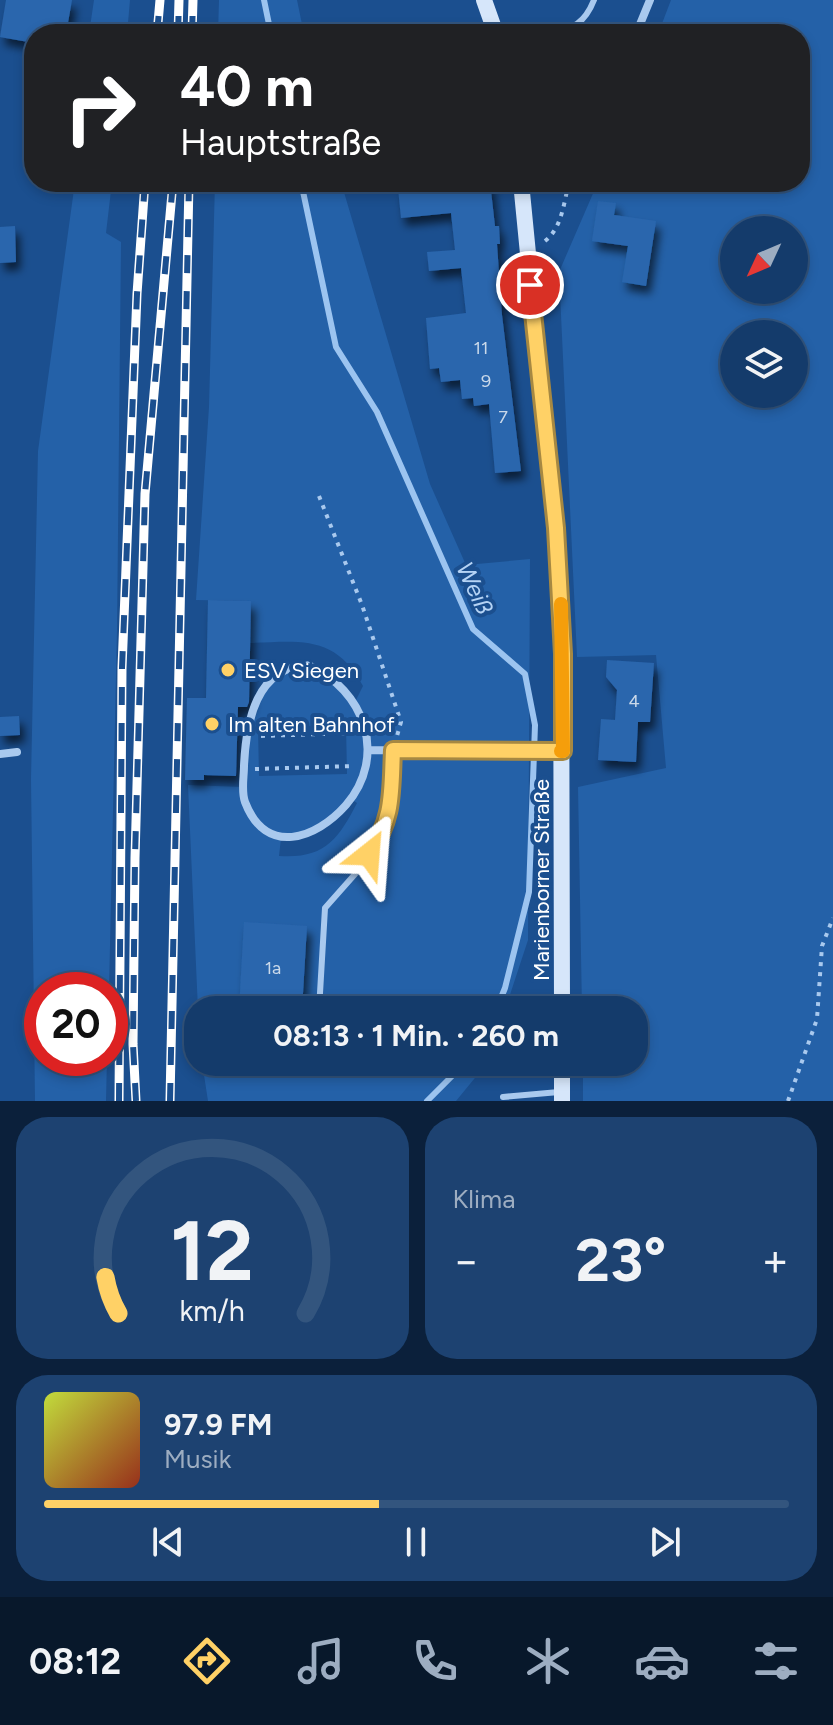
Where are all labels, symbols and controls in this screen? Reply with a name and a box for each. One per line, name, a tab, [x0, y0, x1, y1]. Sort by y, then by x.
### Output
text: 40 m	[180, 53, 314, 120]
icon: right	[48, 56, 152, 160]
text: Hauptstraße	[180, 121, 381, 164]
north arrow	[720, 216, 808, 304]
map controls	[720, 216, 808, 408]
pin	[496, 251, 564, 319]
icon: arrive	[508, 263, 552, 307]
button: layers	[720, 320, 808, 408]
house number: 11	[474, 337, 488, 359]
house number: 9	[481, 370, 491, 392]
house number: 7	[498, 406, 508, 428]
water label: Weiß	[450, 557, 500, 619]
place label: ESV Siegen	[244, 657, 359, 684]
marker: ESV Siegen	[219, 661, 237, 679]
house number: 4	[628, 690, 640, 712]
place label: Im alten Bahnhof	[228, 711, 395, 738]
marker: Im alten Bahnhof	[203, 715, 221, 733]
street label: Marienborner Straße	[528, 779, 555, 981]
position arrow	[327, 812, 411, 896]
house number: 1a	[265, 957, 281, 979]
speed limit sign: 20	[24, 972, 128, 1076]
text: 08:13 · 1 Min. · 260 m	[273, 1017, 559, 1054]
text: Klima	[453, 1183, 516, 1215]
text: 12	[171, 1201, 254, 1301]
text: 23°	[575, 1224, 666, 1296]
text: −	[453, 1234, 480, 1287]
text: +	[762, 1234, 789, 1287]
text: km/h	[180, 1294, 245, 1328]
text: 97.9 FM	[164, 1406, 272, 1443]
text: Musik	[164, 1443, 231, 1475]
icon: previous	[146, 1520, 190, 1564]
icon: pause	[394, 1520, 438, 1564]
icon: next	[643, 1520, 687, 1564]
icon: directions	[179, 1633, 235, 1689]
icon: music	[293, 1633, 349, 1689]
icon: phone	[407, 1633, 463, 1689]
icon: climate	[520, 1633, 576, 1689]
icon: car	[634, 1633, 690, 1689]
icon: filters	[748, 1633, 804, 1689]
text: 08:12	[29, 1640, 121, 1683]

